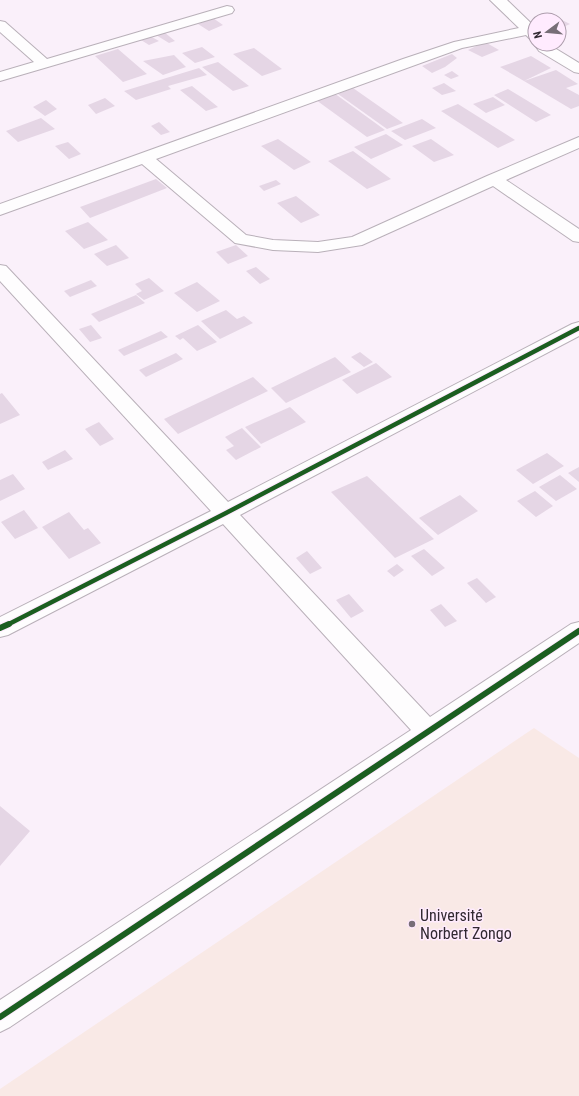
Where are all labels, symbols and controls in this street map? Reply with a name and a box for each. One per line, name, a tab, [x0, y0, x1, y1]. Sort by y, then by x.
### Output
north arrow	[527, 12, 567, 52]
text: N	[531, 29, 545, 40]
place label: Université Norbert Zongo	[420, 906, 512, 943]
marker: Université Norbert Zongo	[407, 919, 417, 929]

